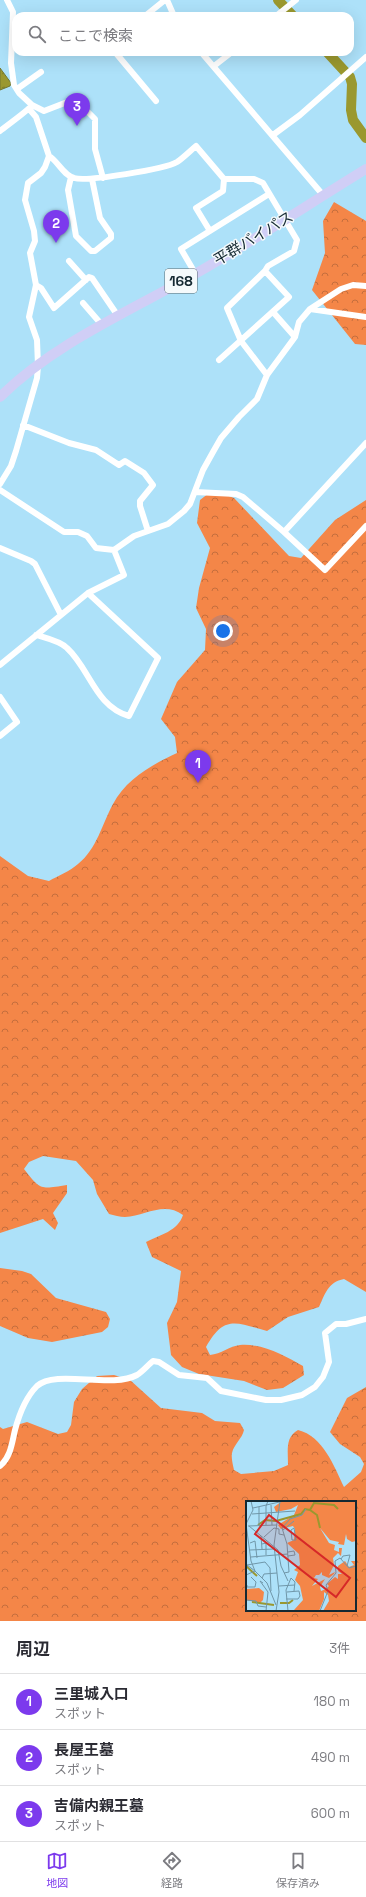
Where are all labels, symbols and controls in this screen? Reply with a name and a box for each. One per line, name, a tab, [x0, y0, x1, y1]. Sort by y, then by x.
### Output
search box	[12, 12, 354, 56]
icon: search	[26, 23, 48, 45]
text: ここで検索	[58, 26, 133, 45]
pin: 3	[64, 93, 90, 126]
street label: 平群バイパス	[210, 207, 296, 269]
pin: 2	[43, 210, 69, 243]
road number: 168	[165, 269, 197, 293]
your location	[213, 621, 233, 641]
pin: 1	[185, 750, 211, 783]
inset map	[246, 1501, 356, 1611]
text: 周辺	[16, 1638, 50, 1660]
text: 3件	[329, 1640, 350, 1657]
text: 三里城入口	[54, 1684, 129, 1703]
text: 1	[26, 1693, 32, 1710]
text: 180 m	[314, 1693, 350, 1710]
text: スポット	[54, 1705, 106, 1722]
text: 長屋王墓	[54, 1740, 114, 1759]
text: 2	[25, 1749, 33, 1766]
text: 490 m	[311, 1749, 350, 1766]
text: スポット	[54, 1761, 106, 1778]
text: 吉備内親王墓	[54, 1796, 144, 1815]
text: 3	[25, 1805, 33, 1822]
text: 600 m	[311, 1805, 350, 1822]
text: スポット	[54, 1817, 106, 1834]
tab: 地図	[46, 1850, 68, 1890]
tab: 経路	[161, 1850, 183, 1890]
tab: 保存済み	[276, 1850, 320, 1890]

